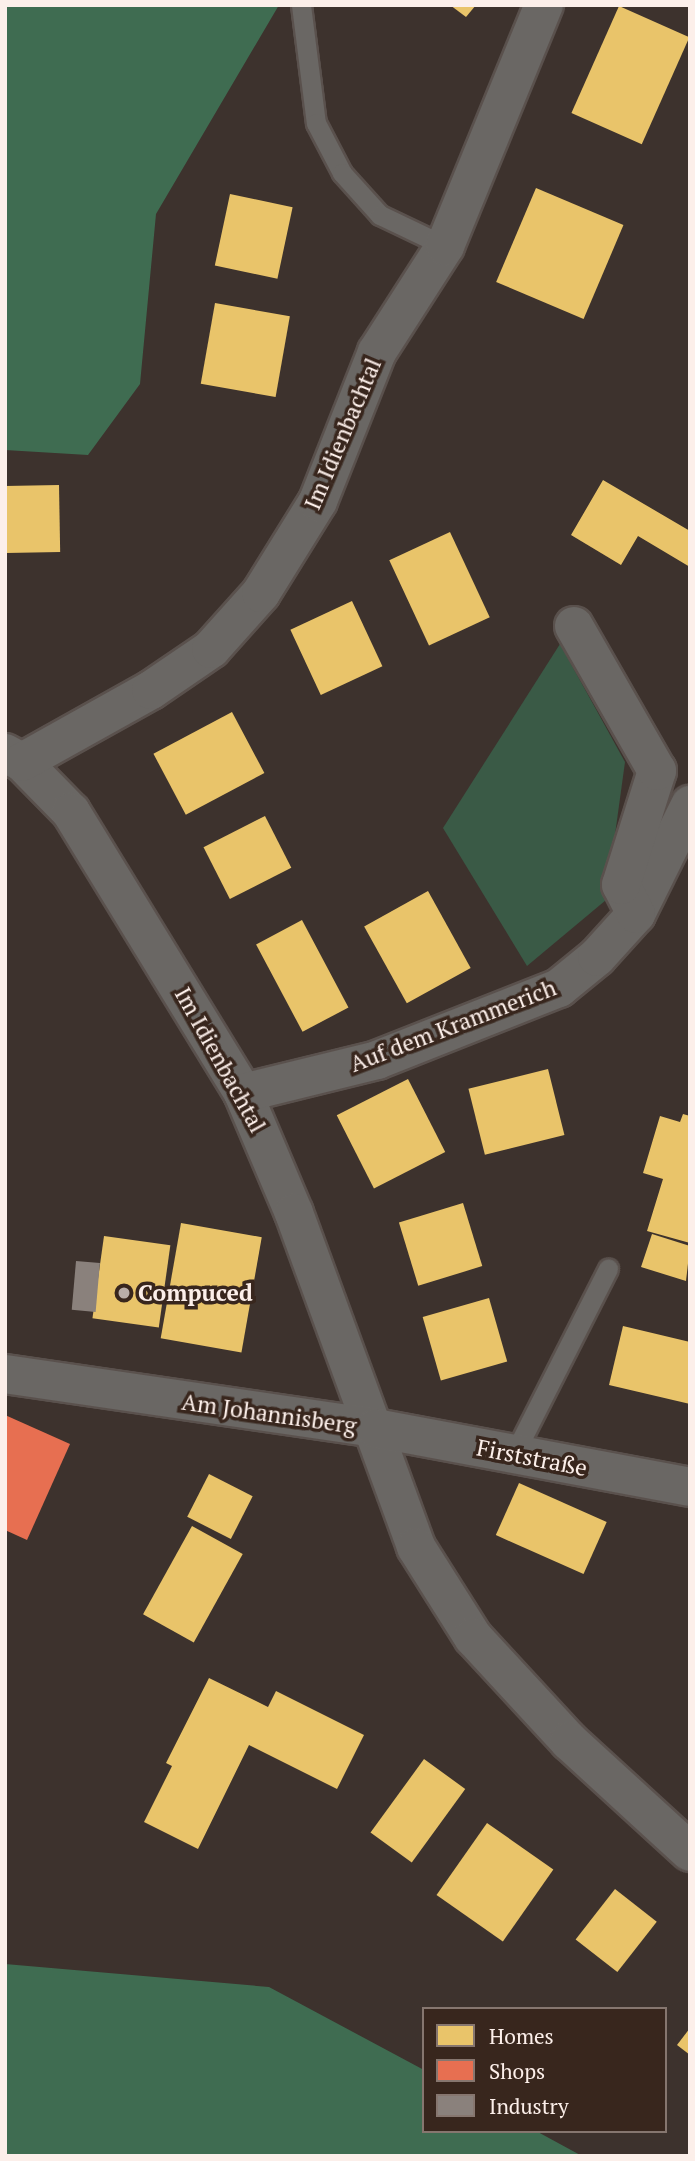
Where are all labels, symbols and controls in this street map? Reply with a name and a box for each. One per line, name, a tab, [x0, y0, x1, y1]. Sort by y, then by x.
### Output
street label: Im Idienbachtal	[299, 354, 387, 514]
street label: Auf dem Krammerich	[346, 974, 560, 1078]
street label: Im Idienbachtal	[169, 982, 271, 1138]
place label: Compuced	[138, 1279, 253, 1307]
marker: Compuced	[116, 1285, 132, 1301]
street label: Am Johannisberg	[180, 1388, 358, 1440]
street label: Firststraße	[474, 1434, 590, 1482]
legend	[422, 2007, 667, 2133]
text: Homes	[489, 2022, 554, 2050]
text: Shops	[489, 2057, 545, 2085]
text: Industry	[489, 2092, 569, 2120]

